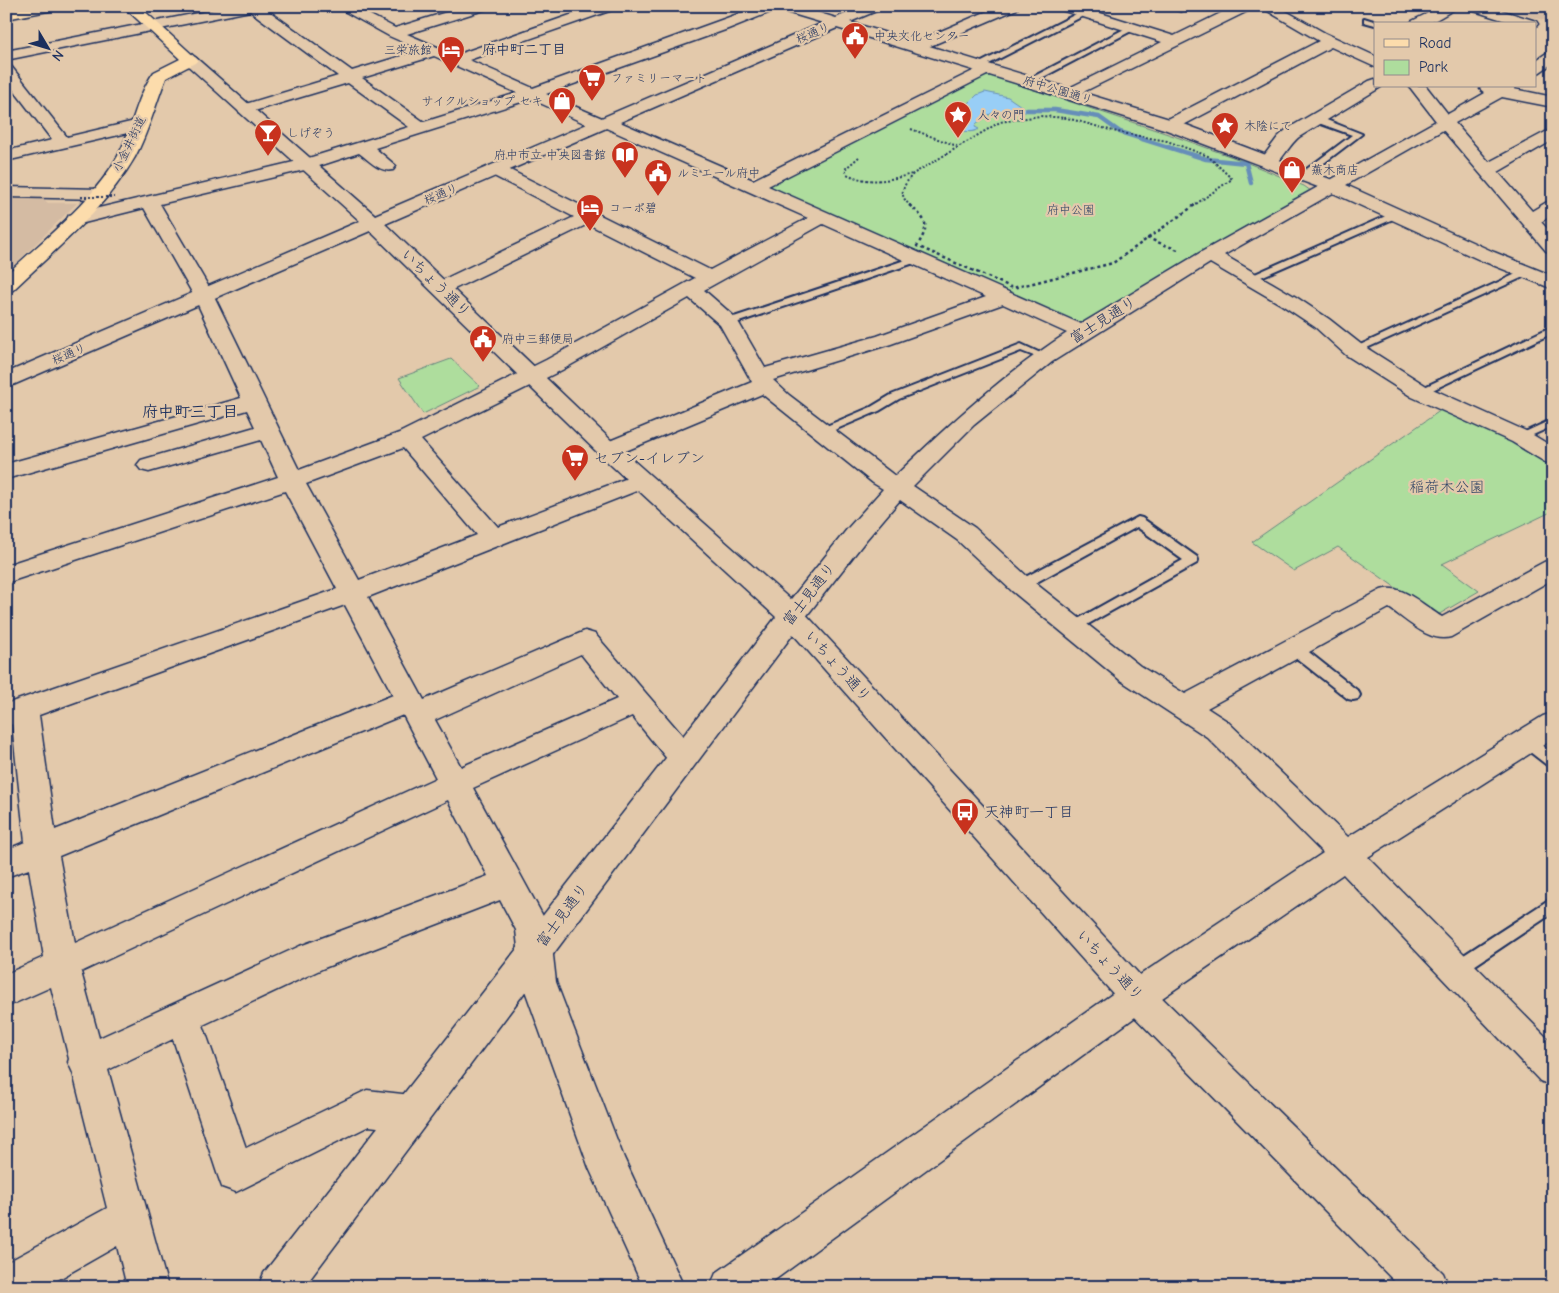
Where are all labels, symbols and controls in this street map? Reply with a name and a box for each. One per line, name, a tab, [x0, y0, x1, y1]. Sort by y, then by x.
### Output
street label: 桜通り	[794, 20, 832, 46]
public building icon: 中央文化センター	[840, 21, 870, 60]
north arrow	[22, 22, 72, 72]
legend	[1374, 22, 1536, 88]
place label: 中央文化センター	[874, 29, 970, 43]
text: Road	[1419, 34, 1451, 52]
hotel icon: 三栄旅館	[436, 35, 466, 74]
district label: 府中町二丁目	[482, 41, 566, 58]
place label: 三栄旅館	[384, 43, 432, 57]
text: N	[48, 47, 67, 65]
text: Park	[1419, 58, 1448, 76]
supermarket icon: ファミリーマート	[577, 63, 607, 102]
place label: ファミリーマート	[611, 71, 707, 85]
street label: 府中公園通り	[1022, 73, 1094, 107]
shop icon: サイクルショップ セキ	[547, 86, 577, 125]
place label: サイクルショップ セキ	[421, 94, 543, 108]
place icon: 人々の門	[943, 100, 973, 139]
place label: 人々の門	[977, 108, 1025, 122]
place icon: 木陰にて	[1210, 111, 1240, 150]
street label: 小金井街道	[110, 114, 148, 174]
bar icon: しげぞう	[253, 118, 283, 157]
place label: 木陰にて	[1244, 119, 1292, 133]
place label: しげぞう	[287, 126, 335, 140]
library icon: 府中市立 中央図書館	[610, 140, 640, 179]
place label: 府中市立 中央図書館	[494, 148, 606, 162]
shop icon: 蕪木商店	[1277, 155, 1307, 194]
public building icon: ルミエール府中	[643, 158, 673, 197]
place label: 蕪木商店	[1311, 163, 1359, 177]
place label: ルミエール府中	[677, 166, 760, 180]
street label: 桜通り	[422, 181, 460, 207]
hotel icon: コーポ碧	[575, 193, 605, 232]
place label: コーポ碧	[609, 201, 657, 215]
park label: 府中公園	[1047, 203, 1095, 217]
street label: いちょう通り	[397, 245, 475, 321]
street label: 富士見通り	[1066, 292, 1140, 348]
public building icon: 府中三郵便局	[468, 324, 498, 363]
place label: 府中三郵便局	[502, 332, 574, 346]
street label: 桜通り	[50, 341, 88, 367]
district label: 府中町三丁目	[142, 403, 238, 421]
supermarket icon: セブン-イレブン	[560, 443, 590, 482]
place label: セブン-イレブン	[594, 449, 705, 467]
park label: 稲荷木公園	[1409, 478, 1485, 496]
street label: 富士見通り	[779, 559, 839, 629]
street label: いちょう通り	[801, 627, 875, 705]
bus stop icon: 天神町一丁目	[950, 797, 980, 836]
place label: 天神町一丁目	[984, 803, 1074, 821]
street label: 富士見通り	[532, 880, 592, 950]
street label: いちょう通り	[1073, 926, 1147, 1004]

